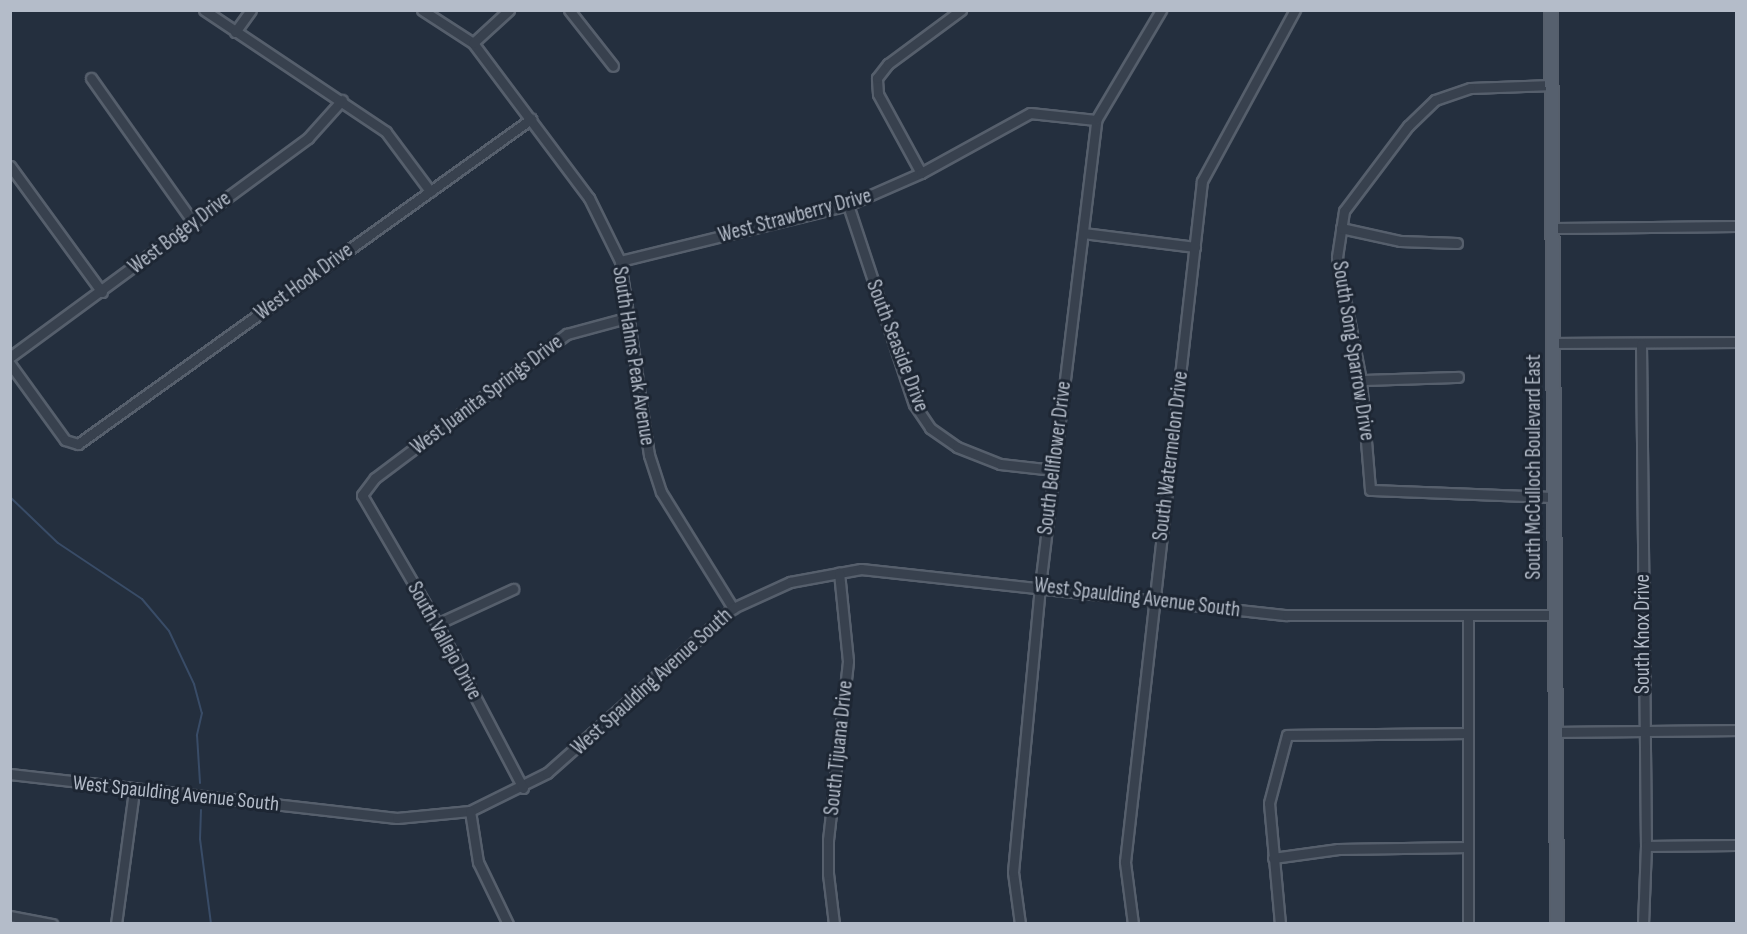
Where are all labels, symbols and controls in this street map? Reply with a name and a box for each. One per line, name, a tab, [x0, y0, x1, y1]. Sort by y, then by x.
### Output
street label: West Strawberry Drive	[716, 183, 874, 249]
street label: West Bogey Drive	[124, 186, 236, 280]
street label: West Hook Drive	[250, 238, 358, 326]
street label: South Song Sparrow Drive	[1326, 259, 1380, 443]
street label: South Hahns Peak Avenue	[606, 265, 660, 447]
street label: South Seaside Drive	[860, 276, 934, 416]
street label: West Juanita Springs Drive	[406, 330, 568, 460]
street label: South McCulloch Boulevard East	[1521, 354, 1547, 580]
street label: South Watermelon Drive	[1148, 370, 1194, 542]
street label: South Bellflower Drive	[1033, 380, 1077, 536]
street label: West Spaulding Avenue South	[1033, 573, 1241, 623]
street label: South Knox Drive	[1630, 574, 1656, 694]
street label: South Vallejo Drive	[401, 578, 487, 704]
street label: West Spaulding Avenue South	[567, 603, 737, 761]
street label: South Tijuana Drive	[819, 679, 859, 817]
street label: West Spaulding Avenue South	[72, 771, 280, 817]

